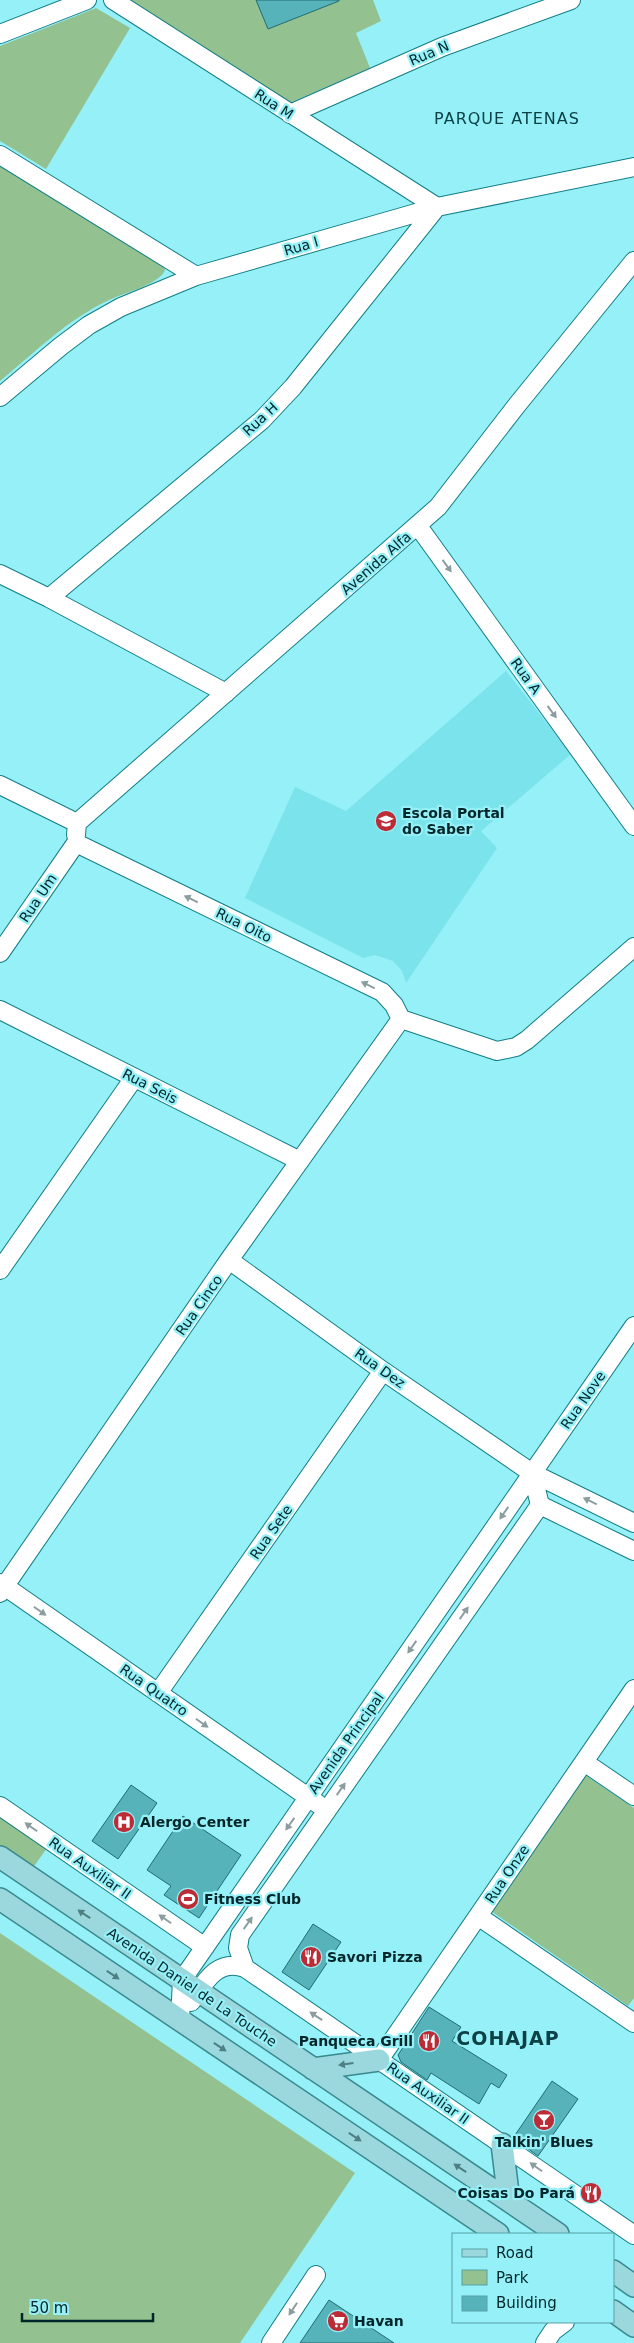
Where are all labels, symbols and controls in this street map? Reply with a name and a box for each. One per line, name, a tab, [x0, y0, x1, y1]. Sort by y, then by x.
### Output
street label: Rua N	[407, 38, 451, 68]
street label: Rua M	[252, 86, 296, 122]
district label: PARQUE ATENAS	[434, 109, 580, 128]
street label: Rua I	[282, 233, 320, 259]
street label: Rua H	[239, 399, 281, 439]
street label: Avenida Alfa	[338, 528, 414, 598]
one-way arrow	[442, 559, 452, 572]
street label: Rua A	[508, 655, 545, 697]
one-way arrow	[547, 705, 557, 719]
place label: Escola Portal do Saber	[402, 805, 505, 837]
school or university icon: Escola Portal do Saber	[374, 809, 398, 833]
street label: Rua Um	[16, 871, 60, 925]
one-way arrow	[183, 894, 198, 903]
street label: Rua Oito	[214, 905, 274, 945]
one-way arrow	[361, 981, 375, 989]
street label: Rua Seis	[120, 1065, 180, 1107]
street label: Rua Cinco	[172, 1272, 226, 1338]
street label: Rua Dez	[352, 1345, 408, 1391]
street label: Rua Nove	[557, 1368, 609, 1432]
one-way arrow	[583, 1497, 597, 1505]
street label: Rua Sete	[246, 1502, 296, 1562]
one-way arrow	[499, 1506, 509, 1520]
one-way arrow	[33, 1606, 47, 1616]
one-way arrow	[459, 1606, 469, 1620]
one-way arrow	[407, 1640, 417, 1654]
street label: Rua Quatro	[117, 1661, 191, 1719]
street label: Avenida Principal	[305, 1689, 387, 1797]
one-way arrow	[195, 1718, 209, 1728]
one-way arrow	[336, 1782, 346, 1796]
hospital icon: Alergo Center	[112, 1810, 136, 1834]
place label: Alergo Center	[140, 1814, 249, 1830]
one-way arrow	[285, 1817, 295, 1831]
one-way arrow	[24, 1822, 38, 1832]
street label: Rua Auxiliar II	[46, 1834, 134, 1902]
street label: Rua Onze	[482, 1842, 532, 1906]
sports icon: Fitness Club	[176, 1887, 200, 1911]
place label: Fitness Club	[204, 1891, 301, 1907]
one-way arrow	[77, 1909, 91, 1919]
one-way arrow	[158, 1914, 172, 1924]
one-way arrow	[244, 1916, 253, 1930]
street label: Avenida Daniel de La Touche	[104, 1924, 280, 2050]
restaurant icon: Savori Pizza	[299, 1945, 323, 1969]
place label: Savori Pizza	[327, 1949, 423, 1965]
one-way arrow	[106, 1970, 120, 1980]
one-way arrow	[309, 2011, 322, 2021]
district label: COHAJAP	[456, 2027, 560, 2049]
restaurant icon: Panqueca Grill	[417, 2029, 441, 2053]
place label: Panqueca Grill	[299, 2033, 413, 2049]
one-way arrow	[213, 2042, 227, 2051]
street label: Rua Auxiliar II	[384, 2059, 472, 2127]
one-way arrow	[338, 2060, 354, 2068]
bar icon: Talkin' Blues	[532, 2108, 556, 2132]
one-way arrow	[348, 2132, 361, 2142]
place label: Talkin' Blues	[495, 2134, 593, 2150]
one-way arrow	[529, 2162, 543, 2172]
one-way arrow	[453, 2163, 466, 2173]
restaurant icon: Coisas Do Pará	[579, 2181, 603, 2205]
place label: Coisas Do Pará	[458, 2185, 575, 2201]
legend	[452, 2233, 614, 2323]
text: Road	[496, 2244, 534, 2262]
text: Park	[496, 2269, 529, 2287]
scale bar	[22, 2290, 154, 2322]
text: Building	[496, 2294, 557, 2312]
text: 50 m	[30, 2299, 68, 2317]
one-way arrow	[288, 2302, 298, 2315]
supermarket icon: Havan	[326, 2309, 350, 2333]
place label: Havan	[354, 2313, 404, 2329]

